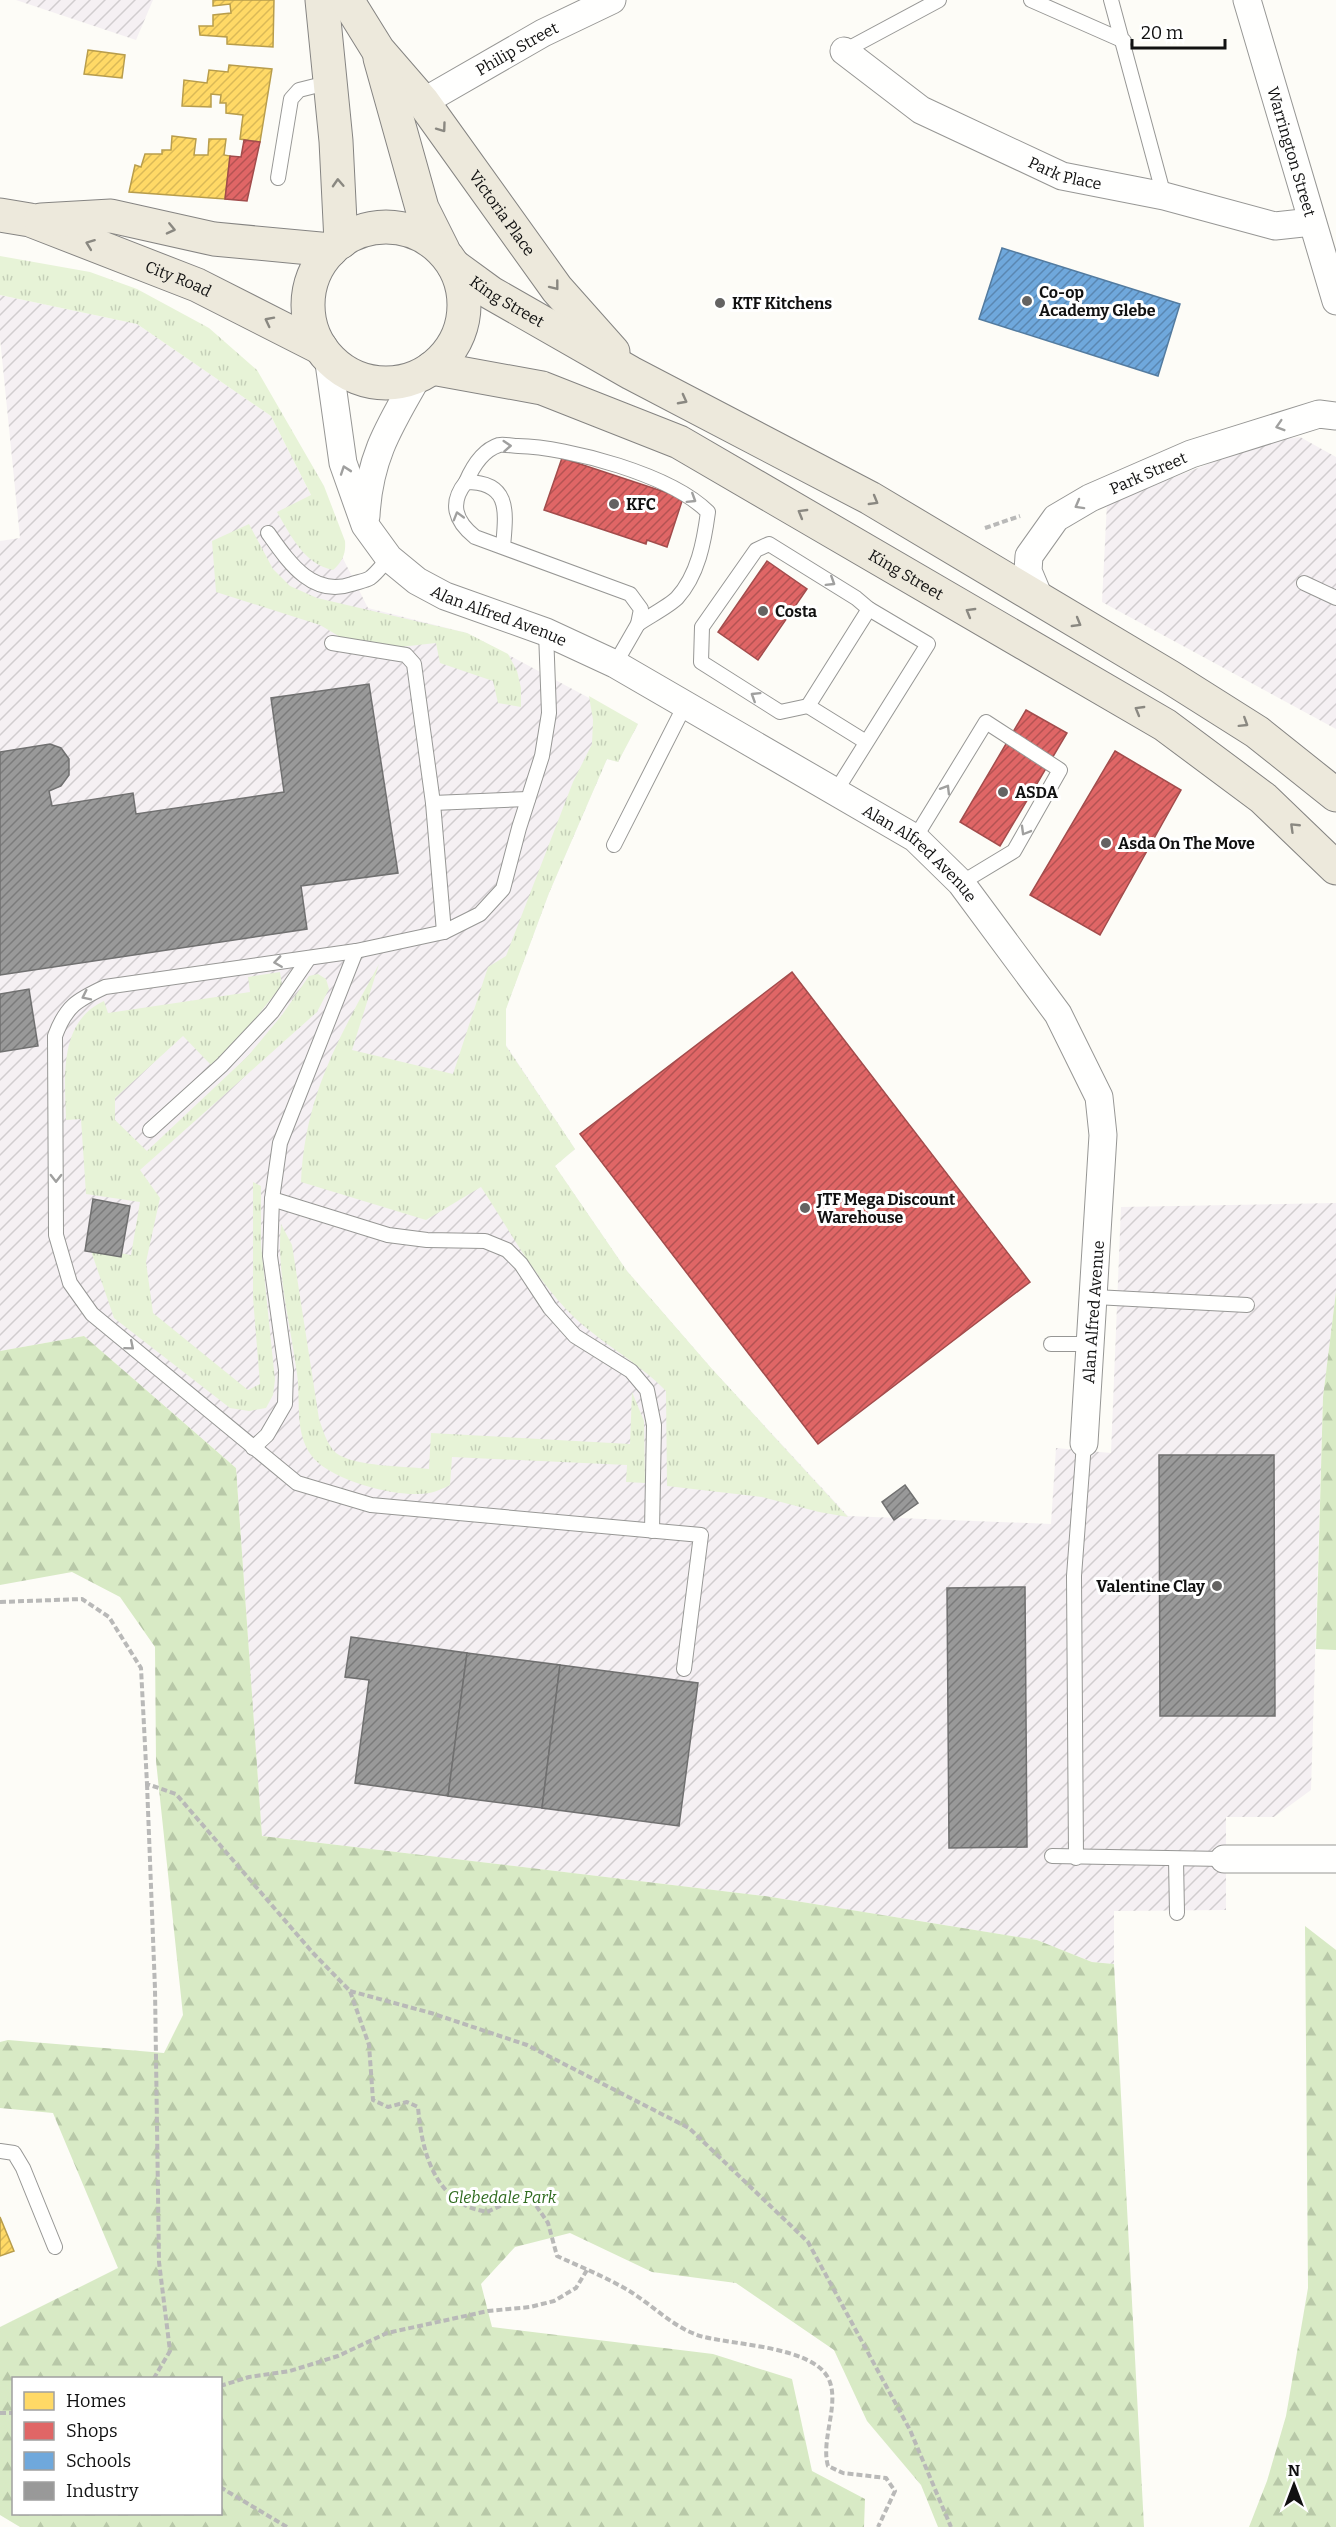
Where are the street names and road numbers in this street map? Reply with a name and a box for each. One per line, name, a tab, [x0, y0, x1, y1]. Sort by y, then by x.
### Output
street label: Philip Street	[473, 18, 561, 80]
street label: Warrington Street	[1263, 84, 1320, 219]
street label: Park Place	[1025, 153, 1103, 194]
street label: Victoria Place	[465, 167, 539, 260]
street label: City Road	[143, 257, 215, 301]
street label: King Street	[466, 272, 548, 331]
street label: Park Street	[1107, 448, 1190, 498]
street label: King Street	[865, 546, 947, 604]
street label: Alan Alfred Avenue	[428, 581, 570, 650]
street label: Alan Alfred Avenue	[859, 801, 981, 906]
street label: Alan Alfred Avenue	[1079, 1240, 1108, 1384]

